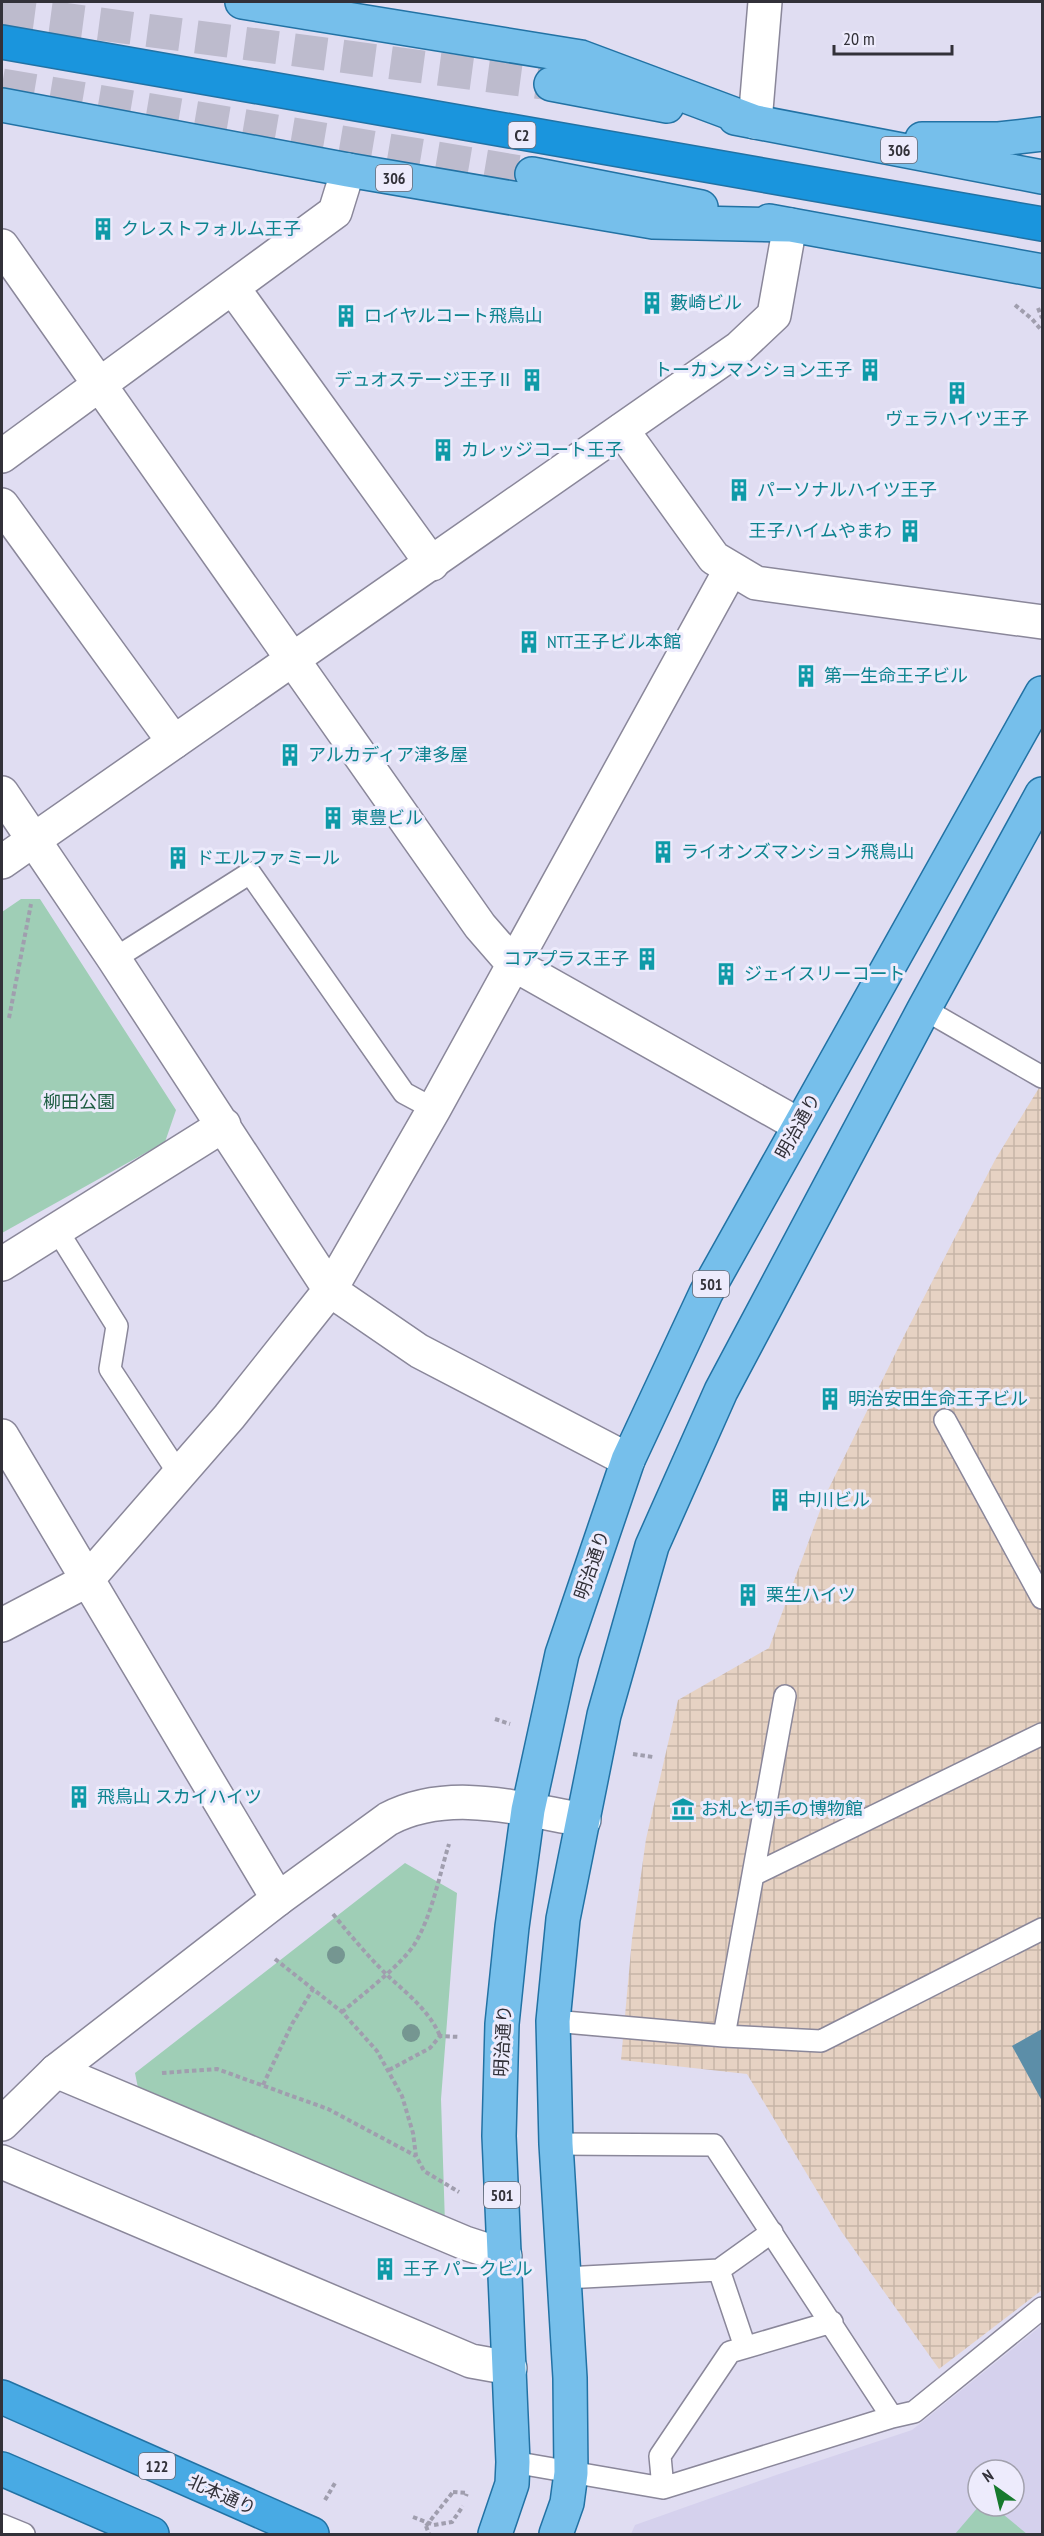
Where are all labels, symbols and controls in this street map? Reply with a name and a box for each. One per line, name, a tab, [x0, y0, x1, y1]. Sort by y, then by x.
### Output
scale bar	[834, 18, 952, 56]
text: 20 m	[843, 27, 875, 50]
road number: C2	[508, 122, 536, 148]
road number: 306	[881, 137, 917, 163]
road number: 306	[376, 165, 412, 191]
building icon: クレストフォルム王子	[90, 216, 116, 242]
place label: クレストフォルム王子	[121, 217, 301, 240]
building icon: 藪崎ビル	[639, 290, 665, 316]
place label: 藪崎ビル	[670, 291, 742, 314]
building icon: ロイヤルコート飛鳥山	[333, 303, 359, 329]
place label: ロイヤルコート飛鳥山	[364, 304, 543, 327]
building icon: トーカンマンション王子	[857, 357, 883, 383]
place label: トーカンマンション王子	[654, 358, 852, 381]
building icon: デュオステージ王子Ⅱ	[519, 367, 545, 393]
place label: デュオステージ王子Ⅱ	[334, 368, 514, 391]
building icon: ヴェラハイツ王子	[944, 380, 970, 406]
place label: ヴェラハイツ王子	[885, 407, 1029, 430]
building icon: カレッジコート王子	[430, 437, 456, 463]
place label: カレッジコート王子	[461, 438, 623, 461]
building icon: パーソナルハイツ王子	[726, 477, 752, 503]
place label: パーソナルハイツ王子	[757, 478, 937, 501]
building icon: 王子ハイムやまわ	[897, 518, 923, 544]
place label: 王子ハイムやまわ	[749, 519, 892, 542]
building icon: NTT王子ビル本館	[516, 629, 542, 655]
place label: NTT王子ビル本館	[547, 630, 681, 653]
building icon: 第一生命王子ビル	[793, 663, 819, 689]
place label: 第一生命王子ビル	[824, 664, 968, 687]
building icon: アルカディア津多屋	[277, 742, 303, 768]
place label: アルカディア津多屋	[308, 743, 468, 766]
building icon: 東豊ビル	[320, 805, 346, 831]
place label: 東豊ビル	[351, 806, 423, 829]
building icon: ライオンズマンション飛鳥山	[650, 839, 676, 865]
place label: ライオンズマンション飛鳥山	[681, 840, 915, 863]
building icon: ドエルファミール	[165, 845, 191, 871]
place label: ドエルファミール	[196, 846, 340, 869]
building icon: コアプラス王子	[634, 946, 660, 972]
place label: コアプラス王子	[503, 947, 629, 970]
building icon: ジェイスリーコート	[713, 961, 739, 987]
place label: ジェイスリーコート	[744, 962, 905, 985]
street label: 明治通り	[770, 1089, 825, 1163]
park label: 柳田公園	[43, 1090, 115, 1113]
road number: 501	[693, 1271, 729, 1297]
building icon: 明治安田生命王子ビル	[817, 1386, 843, 1412]
place label: 明治安田生命王子ビル	[848, 1387, 1028, 1410]
building icon: 中川ビル	[767, 1487, 793, 1513]
place label: 中川ビル	[798, 1488, 870, 1511]
street label: 明治通り	[569, 1527, 614, 1603]
building icon: 栗生ハイツ	[735, 1582, 761, 1608]
place label: 栗生ハイツ	[766, 1583, 856, 1606]
building icon: 飛鳥山 スカイハイツ	[66, 1784, 92, 1810]
place label: 飛鳥山 スカイハイツ	[97, 1785, 262, 1808]
museum icon: お札と切手の博物館	[670, 1796, 696, 1822]
place label: お札と切手の博物館	[701, 1797, 863, 1820]
street label: 明治通り	[489, 2004, 516, 2078]
road number: 501	[484, 2182, 520, 2208]
building icon: 王子 パークビル	[372, 2256, 398, 2282]
place label: 王子 パークビル	[403, 2257, 533, 2280]
road number: 122	[139, 2453, 175, 2479]
north arrow	[966, 2458, 1026, 2518]
text: N	[978, 2465, 997, 2486]
street label: 北本通り	[185, 2469, 260, 2520]

